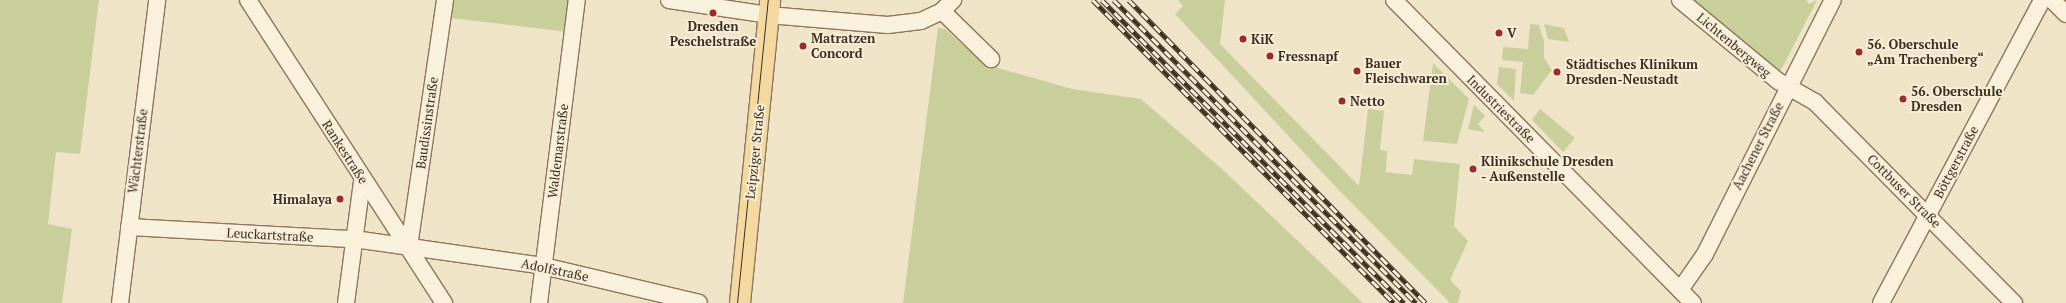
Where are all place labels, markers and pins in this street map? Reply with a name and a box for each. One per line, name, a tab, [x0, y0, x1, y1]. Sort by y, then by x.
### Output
marker: Dresden Peschelstraße	[708, 8, 718, 18]
place label: Dresden Peschelstraße	[670, 19, 756, 50]
place label: V	[1507, 25, 1517, 41]
marker: V	[1494, 28, 1504, 38]
place label: Matratzen Concord	[811, 31, 875, 62]
place label: KiK	[1251, 31, 1274, 47]
marker: KiK	[1238, 34, 1248, 44]
place label: 56. Oberschule „Am Trachenberg“	[1867, 37, 1984, 68]
marker: Matratzen Concord	[798, 41, 808, 51]
marker: 56. Oberschule „Am Trachenberg“	[1854, 47, 1864, 57]
place label: Fressnapf	[1278, 48, 1338, 64]
marker: Fressnapf	[1265, 51, 1275, 61]
place label: Bauer Fleischwaren	[1365, 56, 1447, 87]
place label: Städtisches Klinikum Dresden-Neustadt	[1566, 57, 1698, 88]
marker: Bauer Fleischwaren	[1352, 66, 1362, 76]
marker: Städtisches Klinikum Dresden-Neustadt	[1551, 66, 1563, 78]
place label: 56. Oberschule Dresden	[1911, 84, 2003, 115]
place label: Netto	[1350, 93, 1385, 109]
marker: 56. Oberschule Dresden	[1898, 94, 1908, 104]
marker: Netto	[1337, 96, 1347, 106]
place label: Klinikschule Dresden - Außenstelle	[1481, 154, 1614, 185]
marker: Klinikschule Dresden - Außenstelle	[1468, 164, 1478, 174]
place label: Himalaya	[273, 191, 332, 207]
marker: Himalaya	[335, 194, 345, 204]

